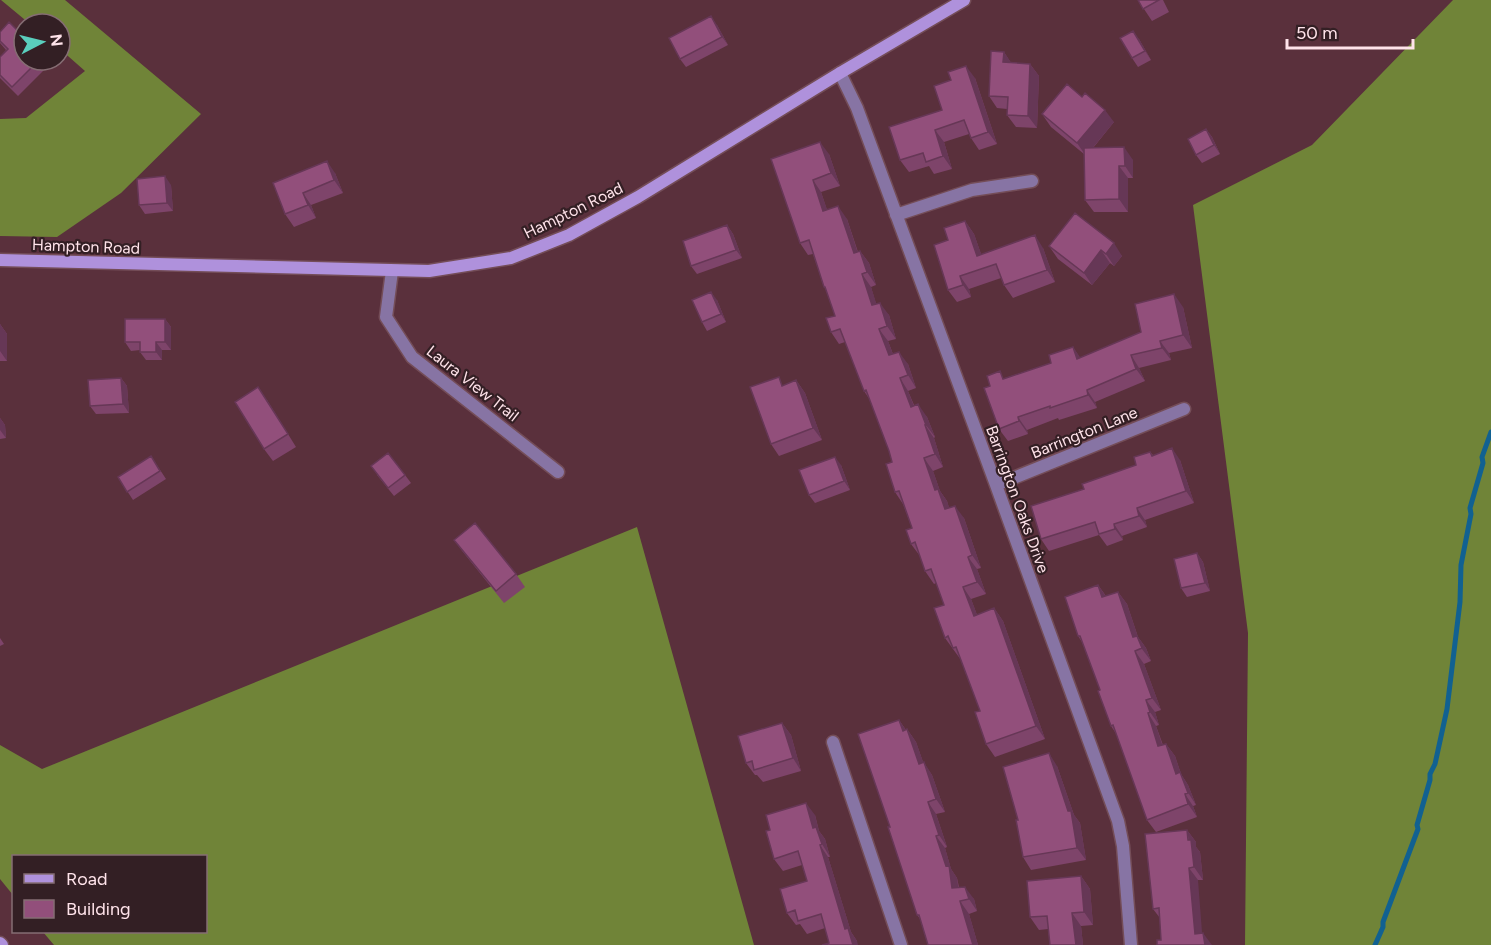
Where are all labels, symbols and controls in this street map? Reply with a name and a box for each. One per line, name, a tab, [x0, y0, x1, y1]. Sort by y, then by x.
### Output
north arrow	[12, 12, 72, 72]
scale bar	[1287, 12, 1413, 50]
text: 50 m	[1296, 22, 1338, 44]
text: N	[46, 33, 67, 48]
street label: Hampton Road	[520, 178, 626, 243]
street label: Hampton Road	[32, 235, 140, 258]
street label: Laura View Trail	[423, 342, 523, 425]
street label: Barrington Lane	[1028, 402, 1140, 462]
street label: Barrington Oaks Drive	[982, 423, 1053, 576]
legend	[12, 855, 207, 933]
text: Road	[66, 868, 107, 890]
text: Building	[66, 898, 131, 920]

